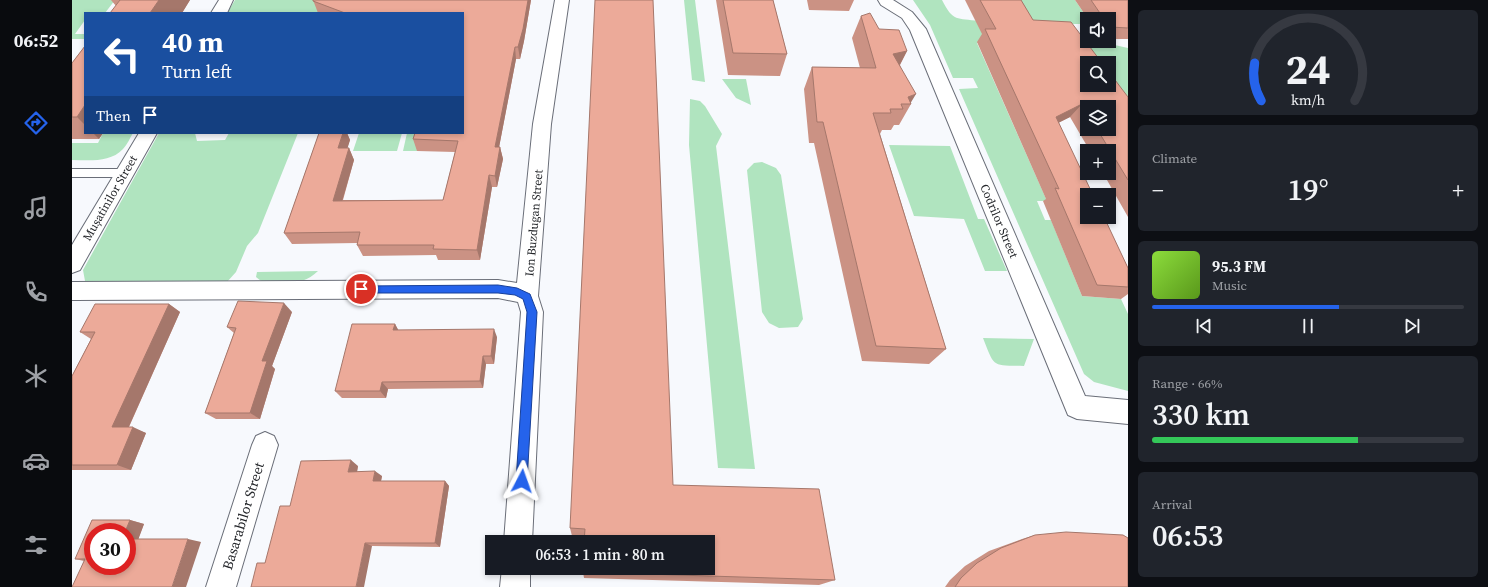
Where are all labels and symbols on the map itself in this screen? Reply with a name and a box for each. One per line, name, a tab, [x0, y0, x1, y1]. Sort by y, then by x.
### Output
street label: Mușatinilor Street	[79, 152, 141, 244]
street label: Ion Buzdugan Street	[521, 169, 547, 277]
street label: Codrilor Street	[976, 182, 1022, 260]
pin	[344, 272, 378, 306]
street label: Basarabilor Street	[217, 459, 269, 572]
position arrow	[501, 460, 543, 502]
speed limit sign: 30	[84, 523, 136, 575]

